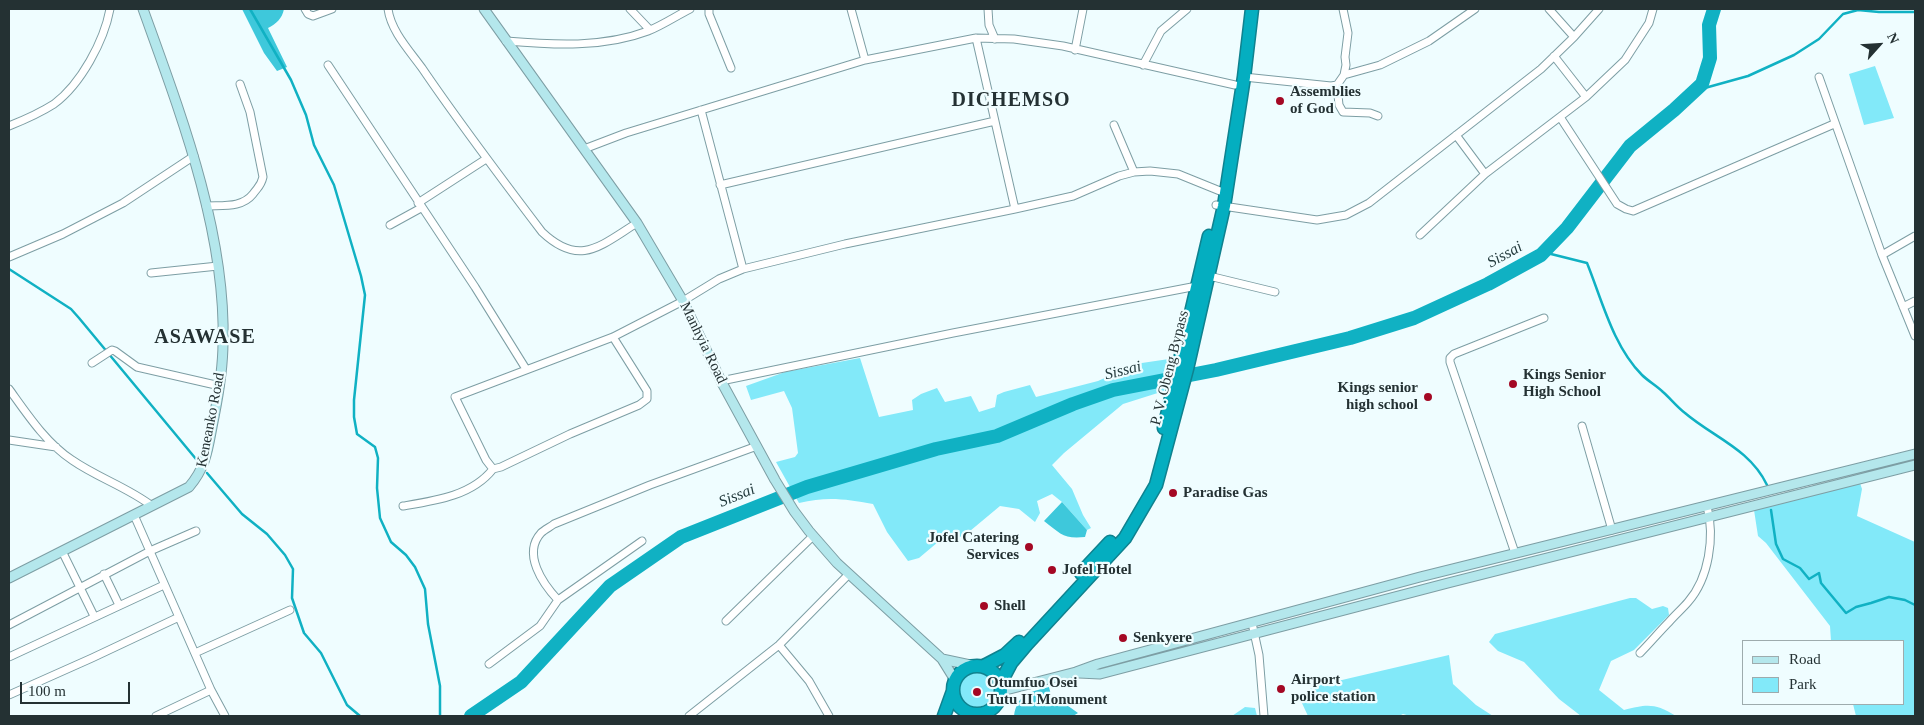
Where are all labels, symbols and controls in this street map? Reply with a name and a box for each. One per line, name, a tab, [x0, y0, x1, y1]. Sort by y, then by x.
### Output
north arrow	[1854, 20, 1904, 70]
text: N	[1884, 30, 1902, 46]
place label: Assemblies of God	[1290, 83, 1361, 118]
district label: DICHEMSO	[950, 89, 1072, 113]
marker: Assemblies of God	[1274, 95, 1286, 107]
water label: Sissai	[1484, 238, 1526, 272]
street label: Manhyia Road	[675, 299, 731, 387]
street label: P. V. Obeng Bypass	[1147, 309, 1193, 427]
district label: ASAWASE	[153, 326, 257, 350]
water label: Sissai	[1103, 357, 1143, 385]
place label: Kings Senior High School	[1523, 366, 1606, 401]
street label: Keneanko Road	[193, 371, 229, 469]
marker: Kings Senior High School	[1507, 378, 1519, 390]
place label: Kings senior high school	[1338, 379, 1418, 414]
marker: Kings senior high school	[1422, 391, 1434, 403]
water label: Sissai	[716, 480, 758, 512]
place label: Paradise Gas	[1183, 484, 1268, 502]
marker: Paradise Gas	[1167, 487, 1179, 499]
place label: Jofel Catering Services	[928, 529, 1019, 564]
marker: Jofel Catering Services	[1023, 541, 1035, 553]
place label: Jofel Hotel	[1062, 561, 1132, 579]
marker: Jofel Hotel	[1046, 564, 1058, 576]
place label: Shell	[994, 597, 1026, 615]
marker: Shell	[978, 600, 990, 612]
place label: Senkyere	[1133, 629, 1192, 647]
marker: Senkyere	[1117, 632, 1129, 644]
legend	[1742, 640, 1904, 705]
text: Road	[1789, 651, 1821, 667]
place label: Airport police station	[1291, 671, 1376, 706]
scale bar	[22, 672, 132, 704]
place label: Otumfuo Osei Tutu II Monument	[987, 674, 1107, 709]
text: Park	[1789, 676, 1817, 692]
text: 100 m	[28, 683, 66, 699]
marker: Airport police station	[1275, 683, 1287, 695]
marker: Otumfuo Osei Tutu II Monument	[971, 686, 983, 698]

